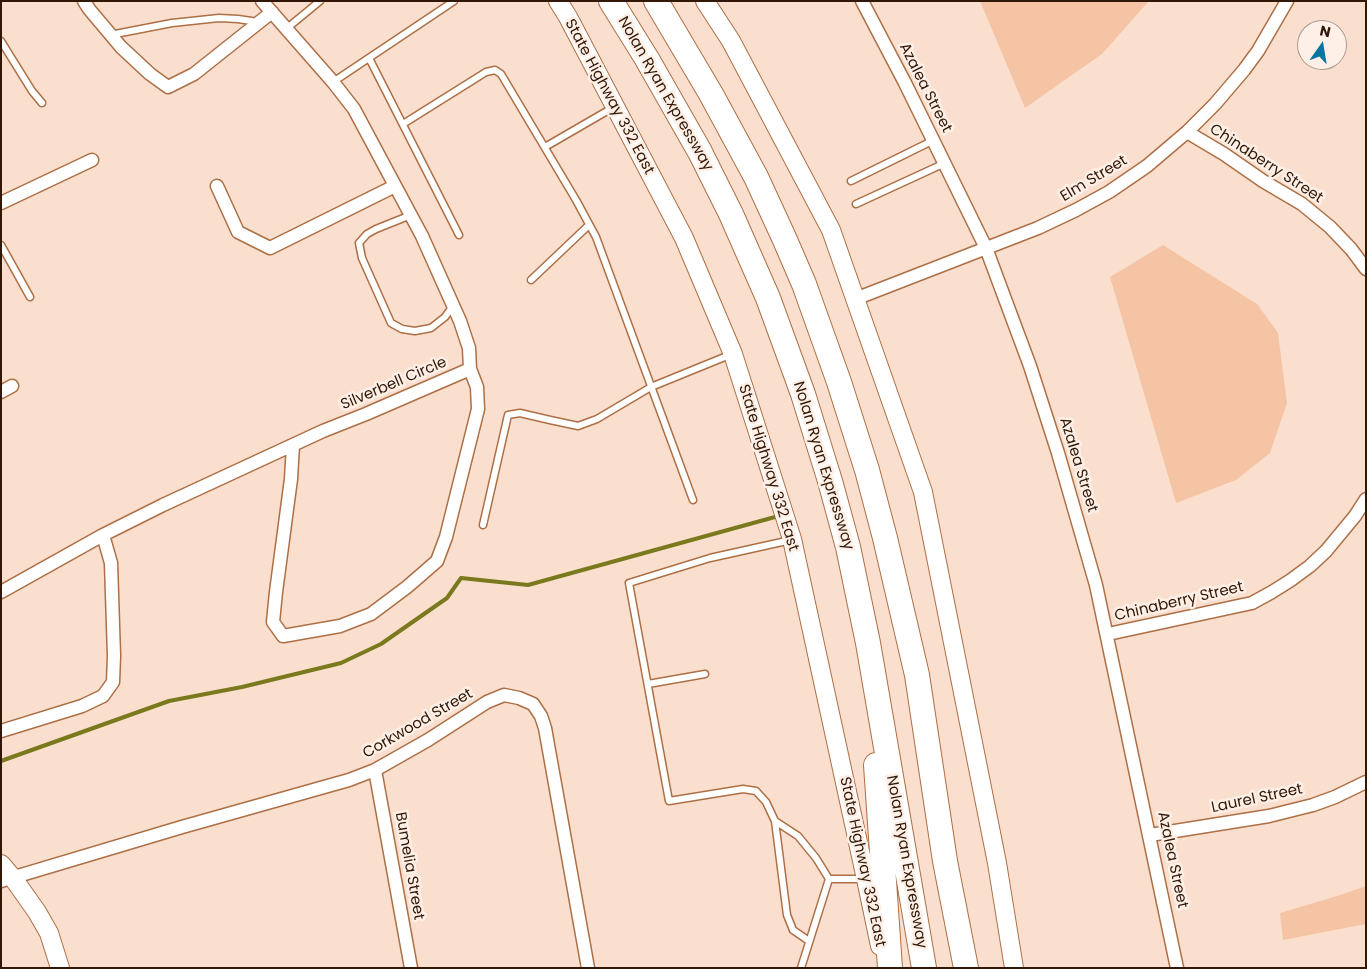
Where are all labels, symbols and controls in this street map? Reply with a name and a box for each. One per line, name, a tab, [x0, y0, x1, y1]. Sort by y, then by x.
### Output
street label: Nolan Ryan Expressway	[613, 14, 717, 174]
street label: State Highway 332 East	[560, 16, 658, 178]
north arrow	[1297, 20, 1347, 70]
text: N	[1318, 20, 1333, 42]
street label: Azalea Street	[895, 40, 955, 136]
street label: Chinaberry Street	[1206, 121, 1326, 207]
street label: Elm Street	[1057, 152, 1131, 206]
street label: Silverbell Circle	[338, 354, 450, 414]
street label: Nolan Ryan Expressway	[789, 380, 857, 552]
street label: State Highway 332 East	[734, 383, 802, 553]
street label: Azalea Street	[1055, 415, 1101, 515]
street label: Chinaberry Street	[1113, 578, 1245, 626]
street label: Corkwood Street	[360, 685, 476, 763]
street label: Nolan Ryan Expressway	[882, 774, 930, 950]
street label: State Highway 332 East	[835, 775, 889, 949]
street label: Laurel Street	[1210, 781, 1304, 817]
street label: Azalea Street	[1153, 810, 1191, 910]
street label: Bumelia Street	[391, 811, 427, 921]

